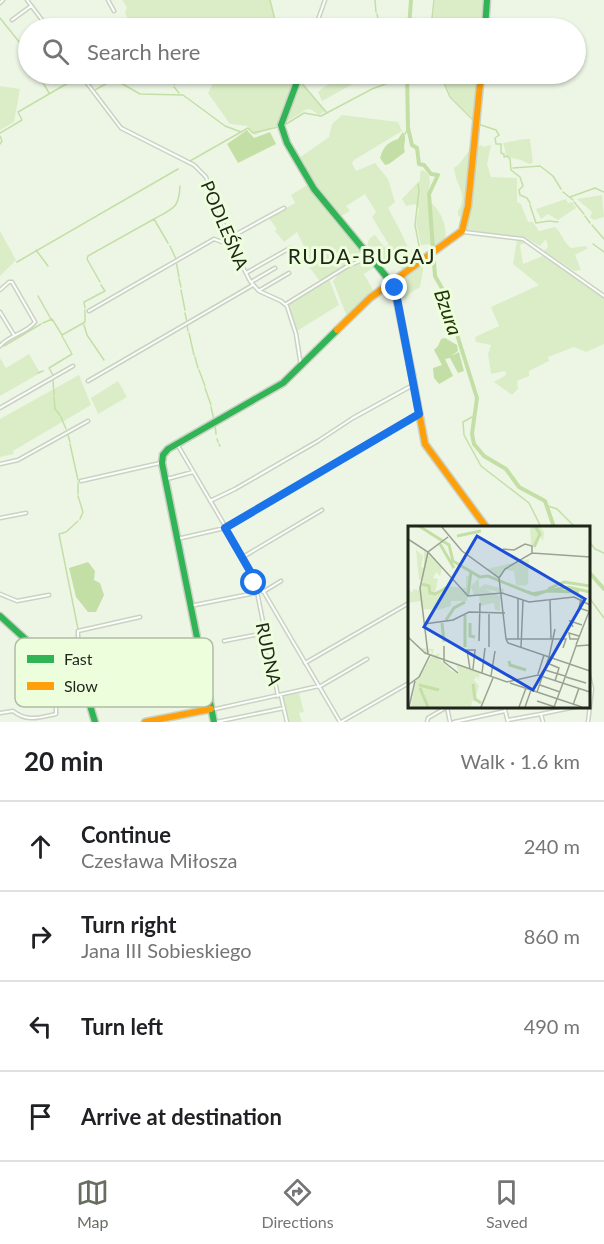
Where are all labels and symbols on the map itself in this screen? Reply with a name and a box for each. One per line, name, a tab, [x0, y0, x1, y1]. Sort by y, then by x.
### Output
street label: PODLEŚNA	[196, 177, 254, 273]
district label: RUDA-BUGAJ	[288, 243, 436, 268]
route end	[381, 274, 407, 300]
water label: Bzura	[430, 286, 468, 338]
inset map	[408, 526, 589, 707]
route start	[240, 569, 266, 595]
street label: RUDNA	[252, 620, 287, 688]
legend	[15, 638, 213, 707]
text: Fast	[64, 649, 93, 668]
text: Slow	[64, 676, 98, 695]

